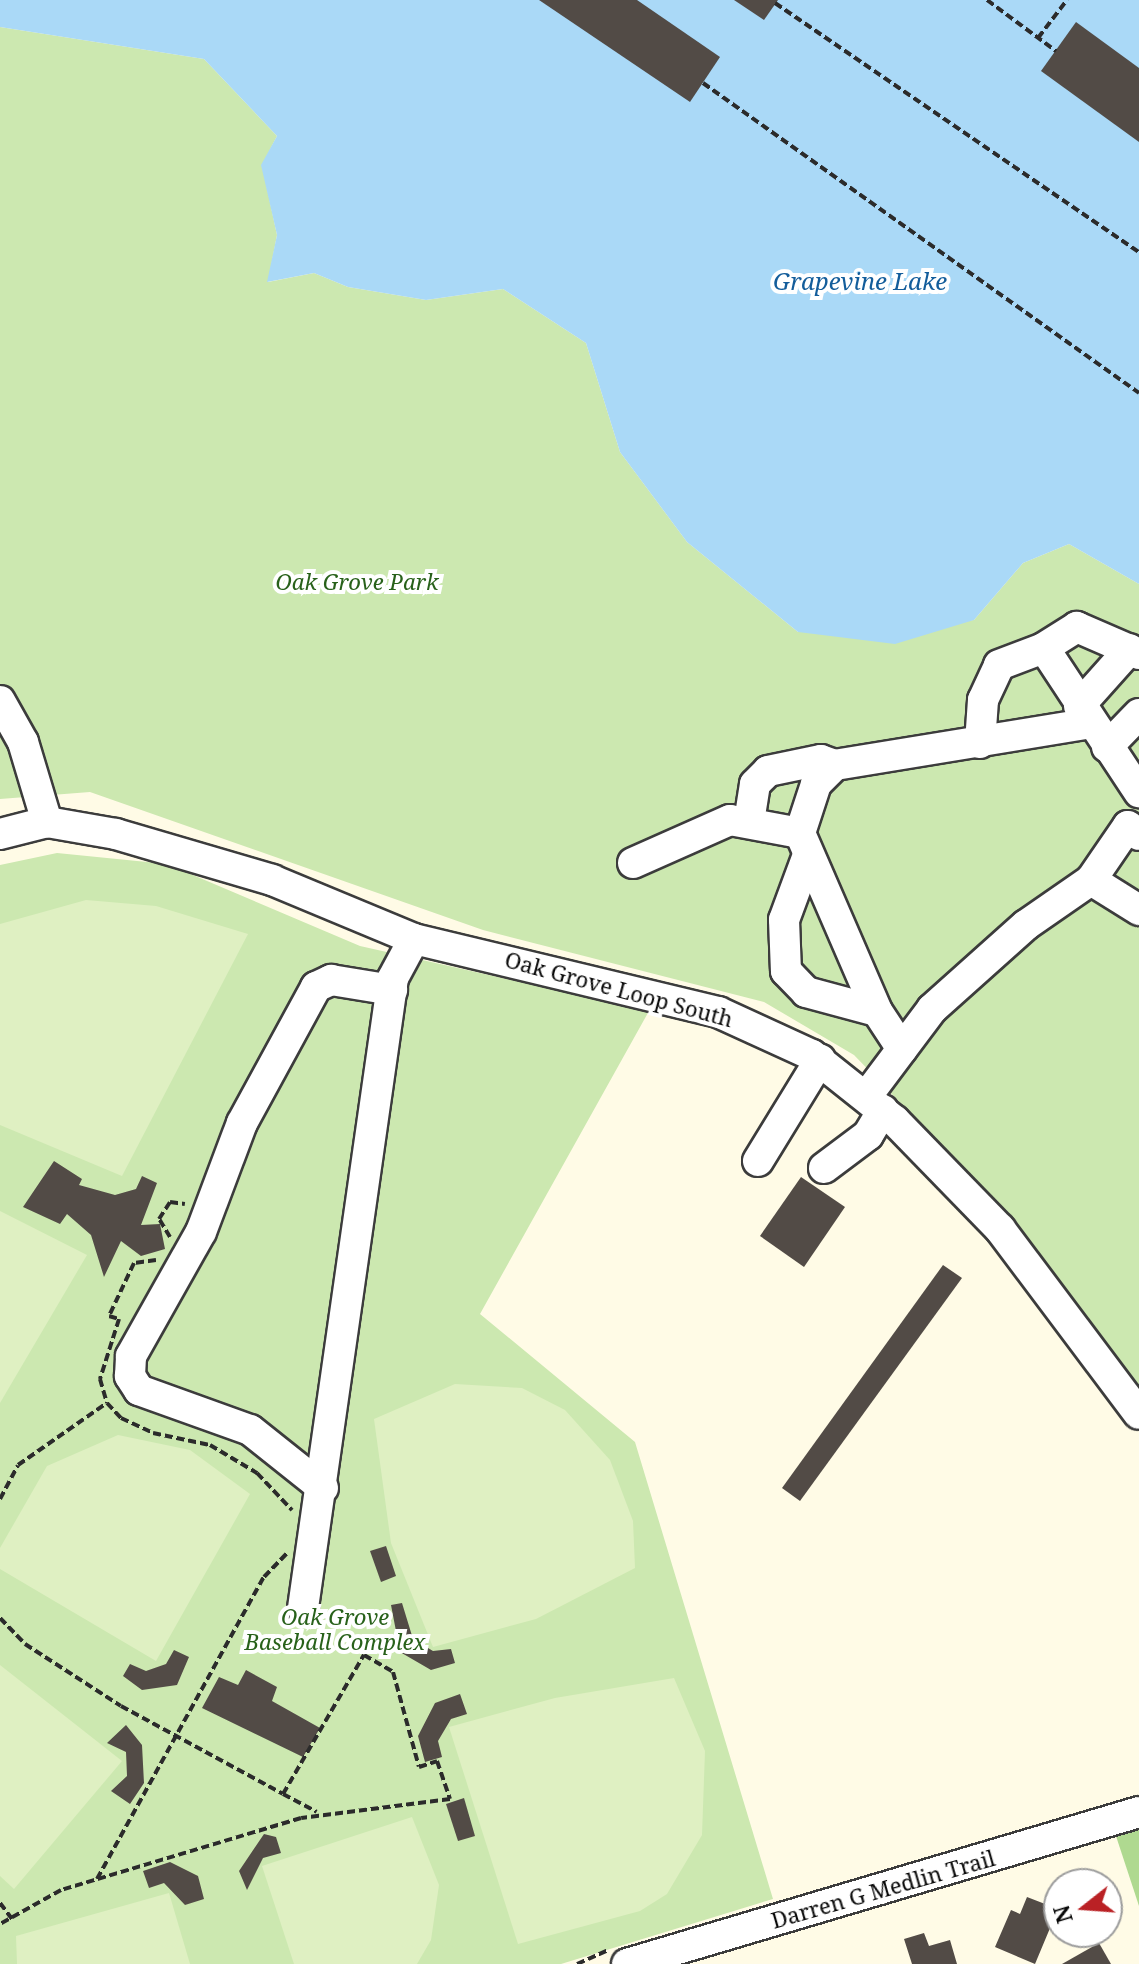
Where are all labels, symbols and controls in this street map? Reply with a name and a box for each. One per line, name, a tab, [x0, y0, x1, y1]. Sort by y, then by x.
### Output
water label: Grapevine Lake	[773, 267, 947, 295]
park label: Oak Grove Park	[275, 569, 439, 595]
street label: Oak Grove Loop South	[502, 946, 736, 1032]
park label: Oak Grove Baseball Complex	[245, 1603, 425, 1654]
street label: Darren G Medlin Trail	[768, 1844, 998, 1934]
north arrow	[1043, 1868, 1123, 1948]
text: N	[1045, 1902, 1079, 1927]

